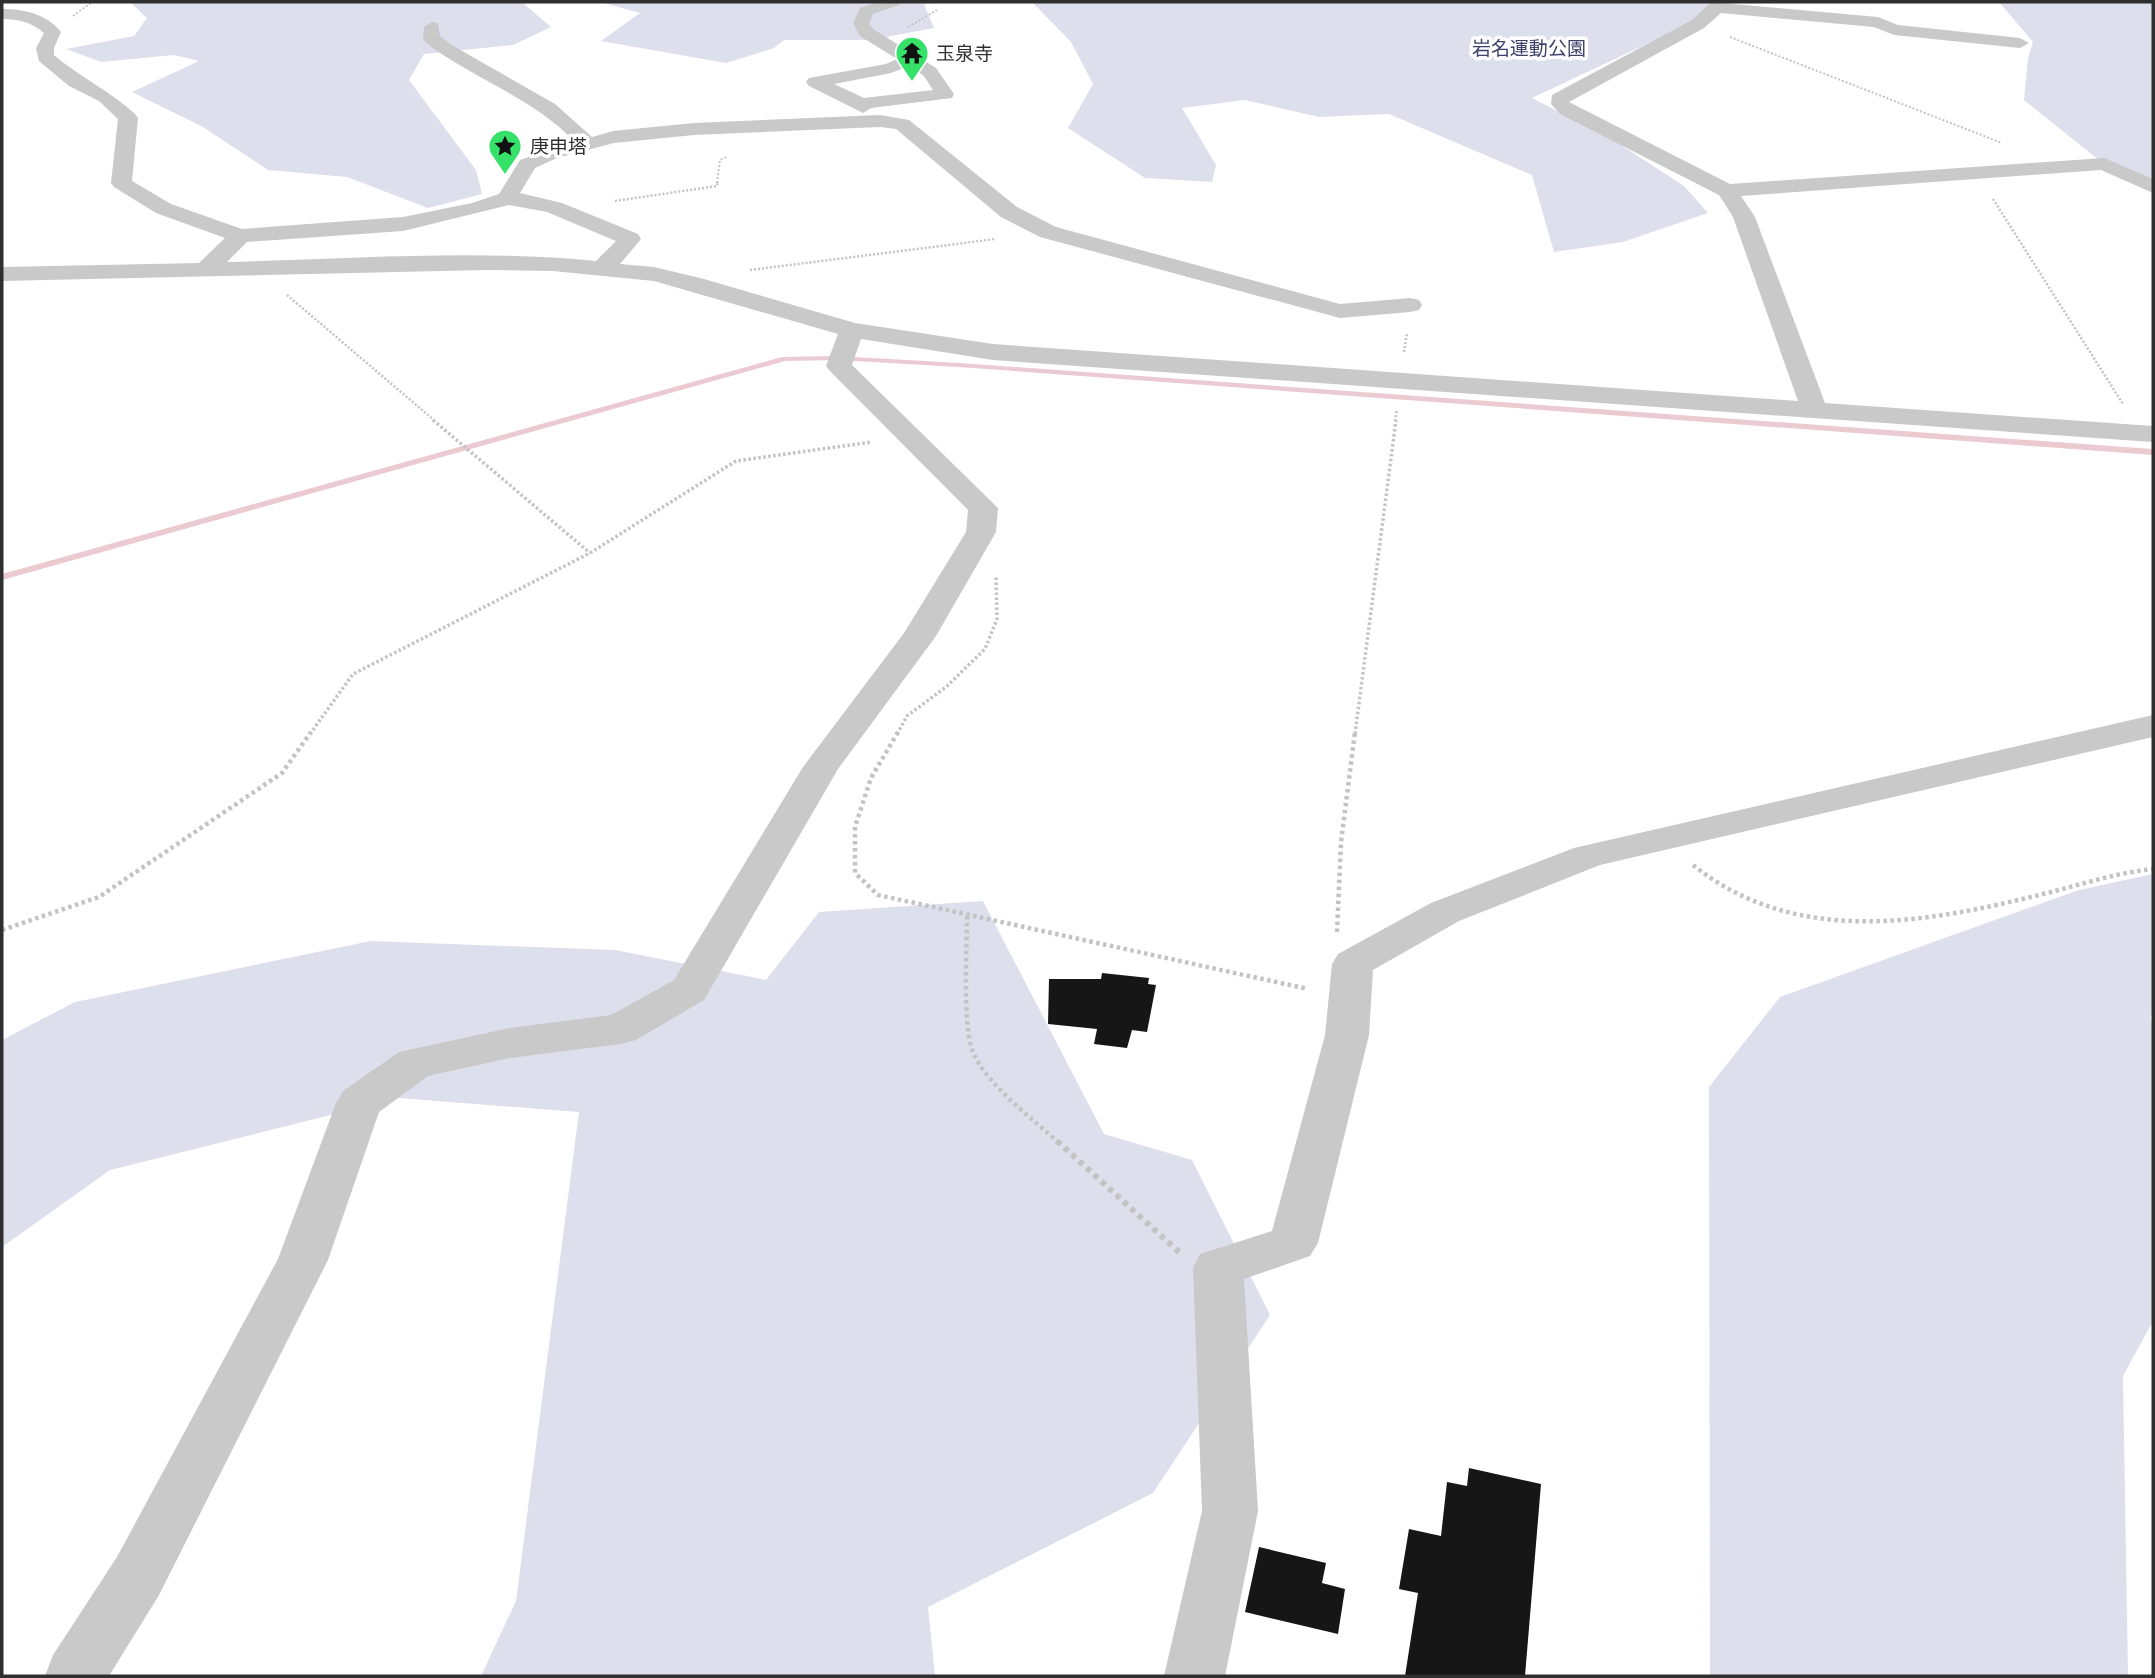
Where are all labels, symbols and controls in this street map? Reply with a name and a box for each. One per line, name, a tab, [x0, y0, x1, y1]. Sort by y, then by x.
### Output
temple icon: 玉泉寺	[893, 34, 931, 83]
park label: 岩名運動公園	[1472, 37, 1586, 60]
place label: 玉泉寺	[936, 42, 993, 65]
place icon: 庚申塔	[486, 127, 524, 176]
place label: 庚申塔	[530, 135, 587, 158]

